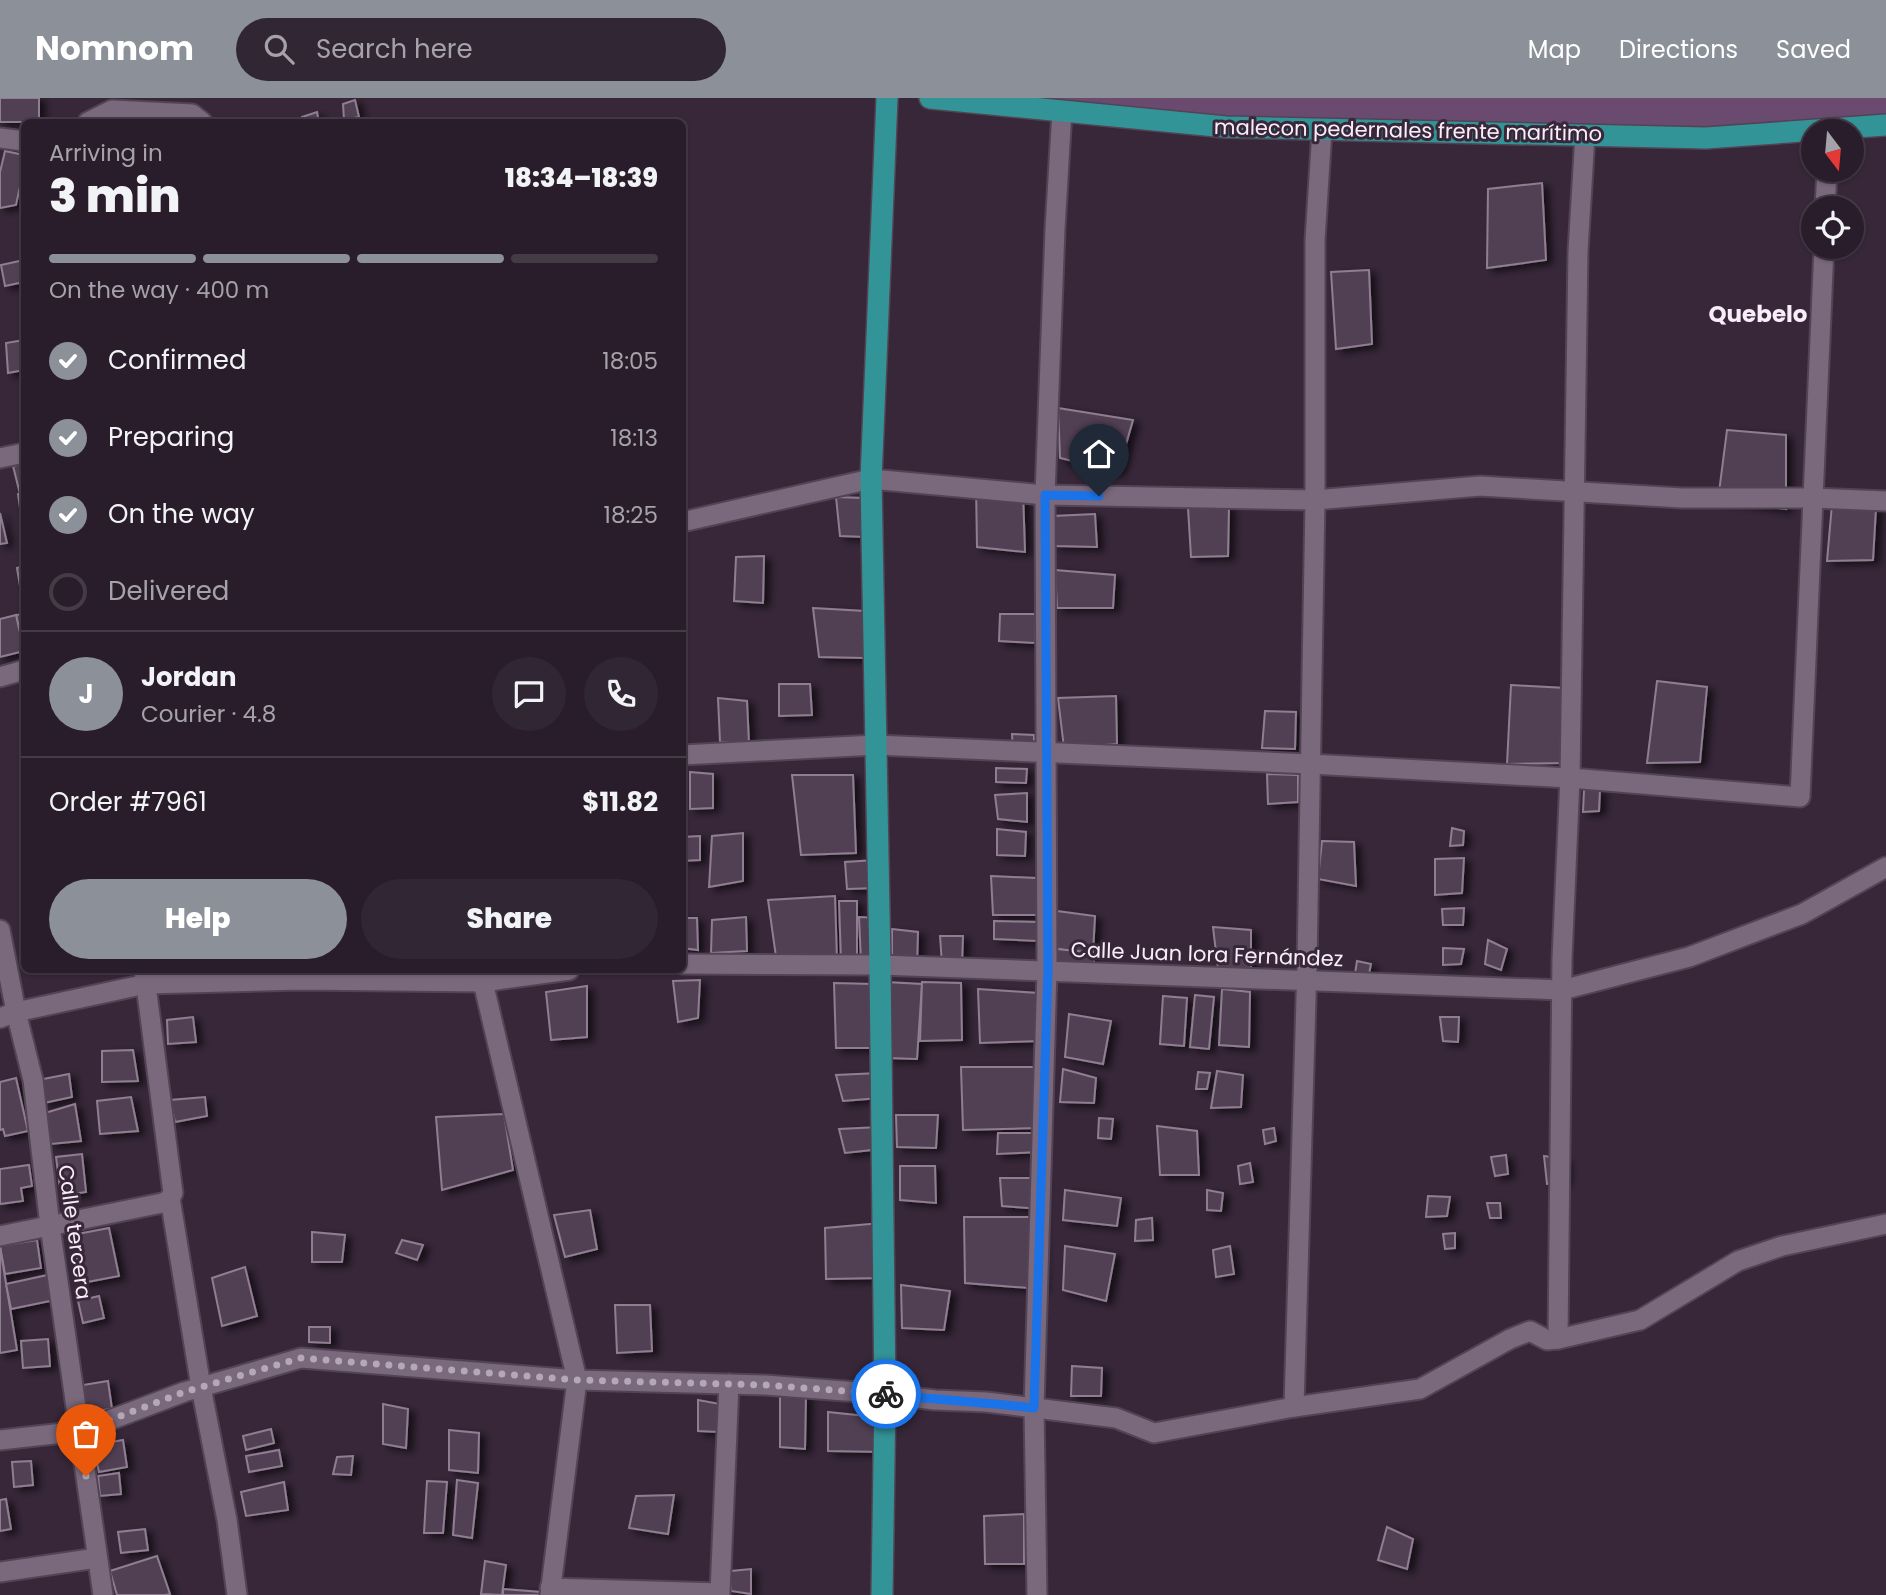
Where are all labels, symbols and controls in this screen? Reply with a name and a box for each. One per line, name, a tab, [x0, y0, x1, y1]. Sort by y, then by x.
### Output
search box	[236, 18, 726, 81]
text: Nomnom	[35, 25, 194, 72]
icon: search	[260, 30, 298, 68]
text: Search here	[316, 31, 473, 67]
text: Map	[1528, 33, 1581, 66]
text: Directions	[1619, 33, 1738, 66]
text: Saved	[1776, 33, 1851, 66]
street label: malecon pedernales frente marítimo	[1214, 112, 1602, 148]
north arrow	[1801, 119, 1864, 182]
map controls	[1801, 119, 1864, 259]
text: Arriving in	[49, 137, 163, 169]
text: 18:34–18:39	[505, 160, 658, 196]
text: 3 min	[49, 164, 181, 228]
button: locate	[1801, 196, 1864, 259]
text: On the way · 400 m	[49, 274, 269, 306]
district label: Quebelo	[1708, 298, 1808, 330]
icon: check	[49, 342, 87, 380]
text: Confirmed	[108, 342, 246, 378]
text: 18:05	[602, 345, 658, 377]
icon: check	[49, 419, 87, 457]
text: Preparing	[108, 419, 234, 455]
text: 18:13	[610, 422, 658, 454]
pin	[1069, 424, 1129, 496]
icon: home	[1080, 435, 1118, 473]
icon: check	[49, 496, 87, 534]
text: On the way	[108, 496, 255, 532]
text: 18:25	[604, 499, 658, 531]
text: Delivered	[108, 573, 229, 609]
button: chat	[492, 657, 566, 731]
button: phone	[584, 657, 658, 731]
text: Jordan	[141, 659, 237, 695]
text: J	[78, 676, 94, 712]
text: Courier · 4.8	[141, 698, 276, 730]
text: Order #7961	[49, 784, 207, 820]
text: $11.82	[582, 784, 658, 820]
button: Help	[49, 879, 347, 959]
button: Share	[361, 879, 658, 959]
street label: Calle Juan lora Fernández	[1070, 935, 1344, 973]
street label: Calle tercera	[51, 1163, 99, 1301]
courier	[851, 1359, 921, 1429]
icon: bike	[867, 1375, 905, 1413]
pin	[56, 1404, 116, 1476]
icon: bag	[67, 1415, 105, 1453]

